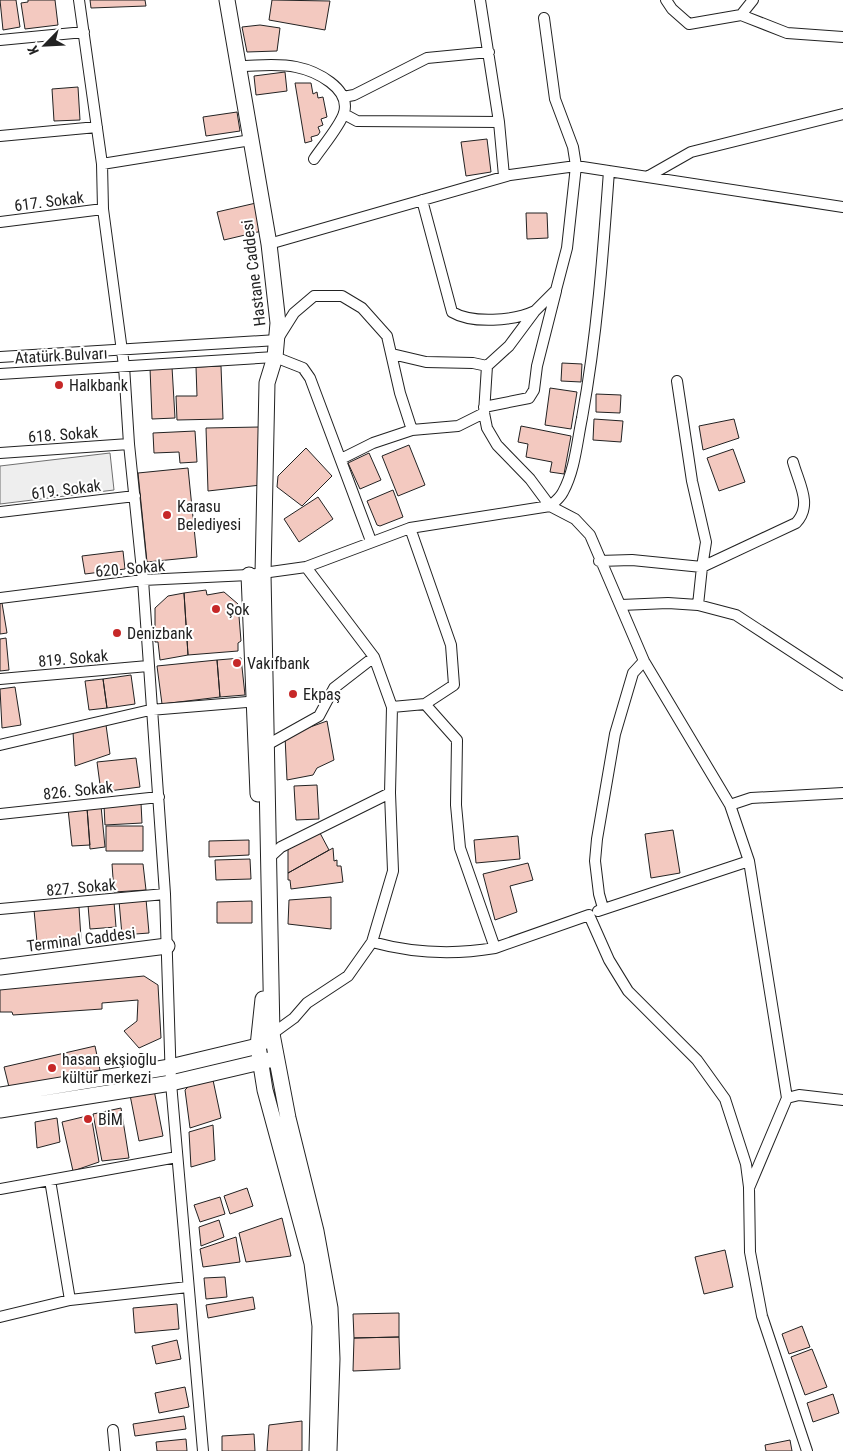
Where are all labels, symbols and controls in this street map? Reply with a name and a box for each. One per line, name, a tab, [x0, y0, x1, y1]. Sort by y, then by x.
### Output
north arrow	[20, 20, 70, 70]
text: K	[24, 43, 42, 57]
street label: 617. Sokak	[13, 188, 86, 215]
street label: Hastane Caddesi	[238, 219, 269, 327]
street label: Atatürk Bulvarı	[14, 344, 108, 367]
place label: Halkbank	[69, 376, 129, 395]
marker: Halkbank	[53, 379, 65, 391]
street label: 618. Sokak	[27, 423, 99, 446]
street label: 619. Sokak	[30, 476, 103, 503]
place label: Karasu Belediyesi	[177, 497, 241, 534]
marker: Karasu Belediyesi	[161, 509, 173, 521]
street label: 620. Sokak	[94, 556, 167, 581]
place label: Şok	[226, 600, 250, 619]
marker: Şok	[210, 603, 222, 615]
place label: Denizbank	[127, 624, 193, 643]
marker: Denizbank	[111, 627, 123, 639]
street label: 819. Sokak	[37, 646, 110, 671]
place label: Vakıfbank	[247, 654, 311, 673]
marker: Vakıfbank	[231, 657, 243, 669]
place label: Ekpaş	[303, 685, 341, 704]
marker: Ekpaş	[287, 688, 299, 700]
street label: 826. Sokak	[42, 777, 115, 804]
street label: 827. Sokak	[45, 875, 118, 900]
street label: Terminal Caddesi	[26, 923, 137, 956]
place label: hasan ekşioğlu kültür merkezi	[62, 1050, 157, 1087]
marker: hasan ekşioğlu kültür merkezi	[46, 1062, 58, 1074]
place label: BİM	[98, 1110, 123, 1129]
marker: BİM	[82, 1113, 94, 1125]

